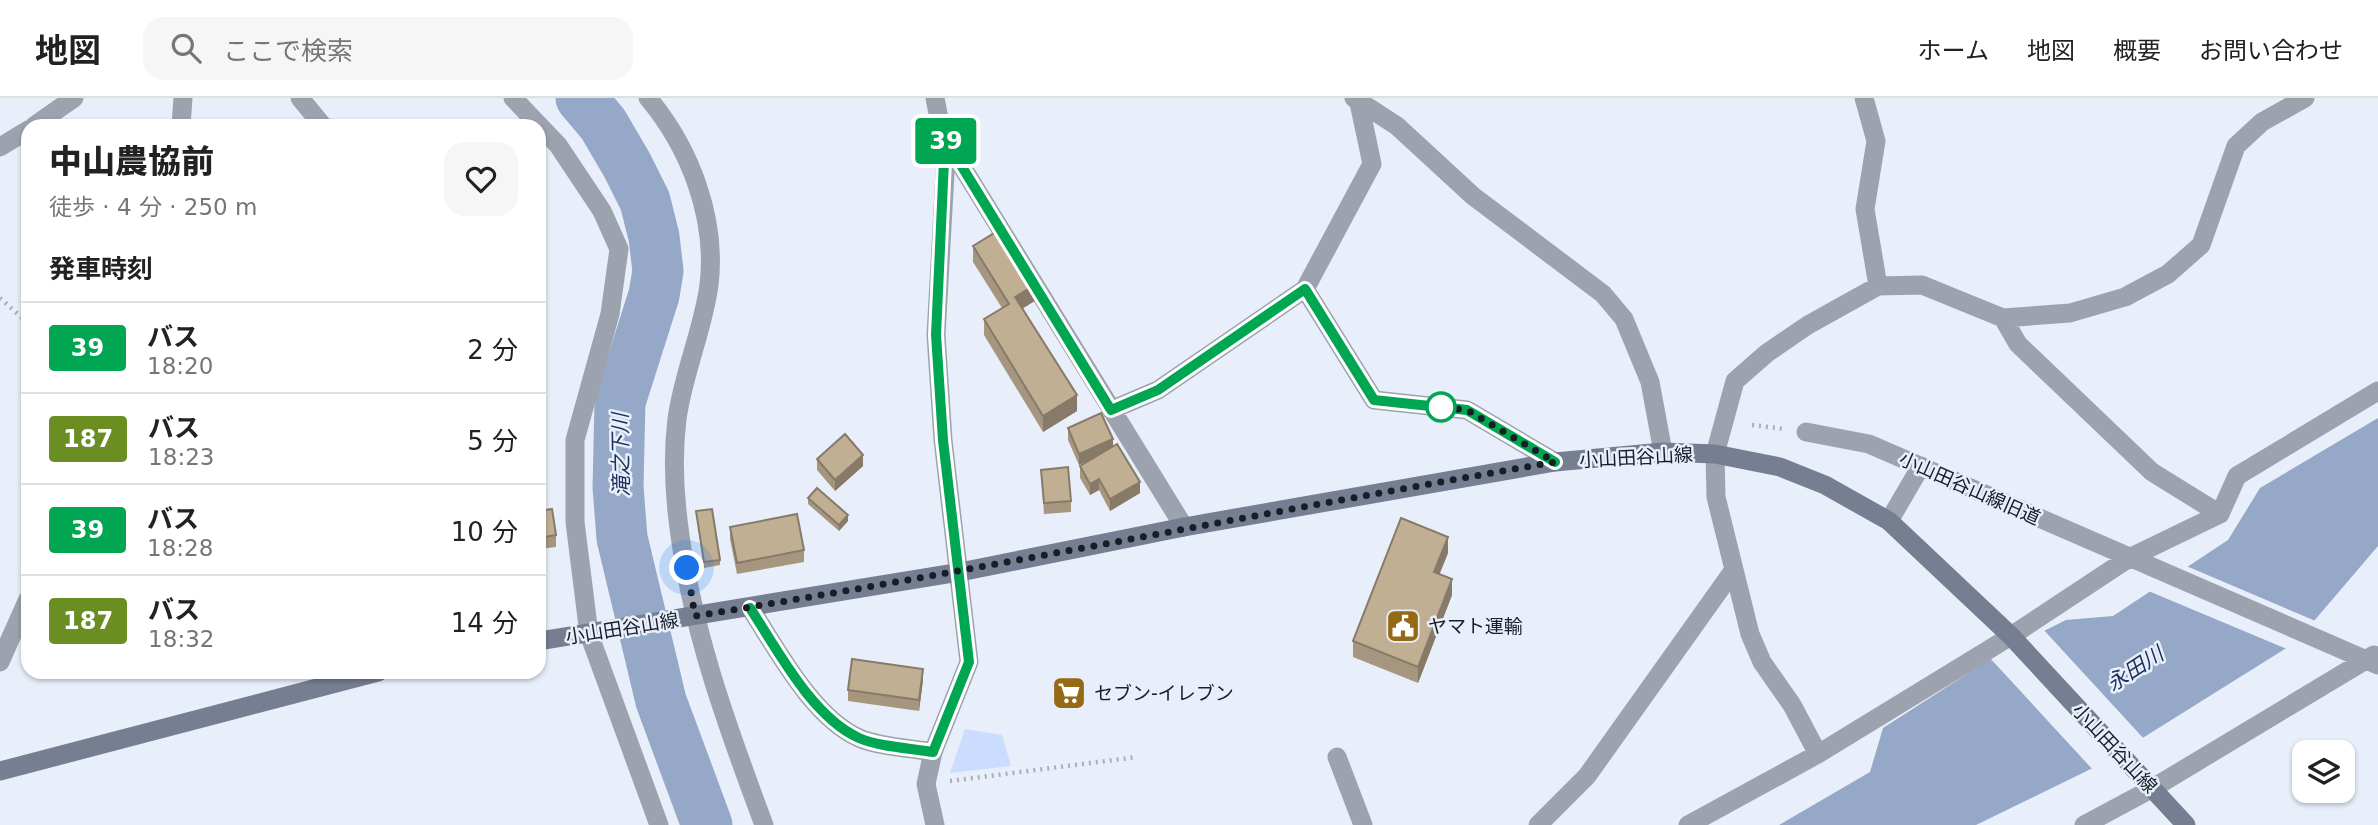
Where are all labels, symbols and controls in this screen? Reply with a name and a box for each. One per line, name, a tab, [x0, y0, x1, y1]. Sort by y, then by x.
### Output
search box	[143, 17, 633, 80]
icon: search	[167, 29, 205, 67]
text: 地図	[35, 31, 101, 70]
text: ここで検索	[223, 36, 353, 66]
text: ホーム	[1918, 37, 1989, 65]
text: 地図	[2027, 37, 2075, 65]
text: 概要	[2113, 37, 2161, 65]
text: お問い合わせ	[2199, 37, 2343, 65]
line badge: 39	[914, 118, 978, 164]
text: 39	[929, 127, 963, 155]
text: 中山農協前	[49, 142, 214, 181]
button: heart	[444, 142, 518, 216]
text: 徒歩 · 4 分 · 250 m	[49, 194, 257, 220]
text: 発車時刻	[49, 254, 153, 284]
text: バス	[147, 322, 199, 352]
text: 39	[71, 334, 104, 362]
text: 2 分	[467, 335, 518, 365]
text: 18:20	[147, 353, 213, 379]
unlabelled marker	[1426, 392, 1456, 422]
water label: 滝之下川	[608, 411, 634, 497]
text: バス	[148, 413, 200, 443]
text: 187	[63, 425, 113, 453]
text: 5 分	[467, 426, 518, 456]
street label: 小山田谷山線	[1578, 443, 1694, 471]
text: 18:23	[148, 444, 214, 470]
street label: 小山田谷山線旧道	[1896, 447, 2044, 529]
text: バス	[147, 504, 199, 534]
text: 39	[71, 516, 104, 544]
text: 10 分	[451, 517, 518, 547]
text: 18:28	[147, 535, 213, 561]
your location	[669, 550, 704, 585]
text: バス	[148, 595, 200, 625]
text: 187	[63, 607, 113, 635]
public building icon: ヤマト運輸	[1384, 607, 1422, 645]
text: 14 分	[451, 608, 518, 638]
street label: 小山田谷山線	[564, 608, 680, 648]
place label: ヤマト運輸	[1428, 615, 1523, 637]
text: 18:32	[148, 626, 214, 652]
water label: 永田川	[2102, 641, 2170, 696]
supermarket icon: セブン-イレブン	[1050, 674, 1088, 712]
place label: セブン-イレブン	[1094, 682, 1234, 704]
street label: 小山田谷山線	[2068, 699, 2162, 797]
map controls	[2292, 740, 2355, 803]
button: layers	[2292, 740, 2355, 803]

